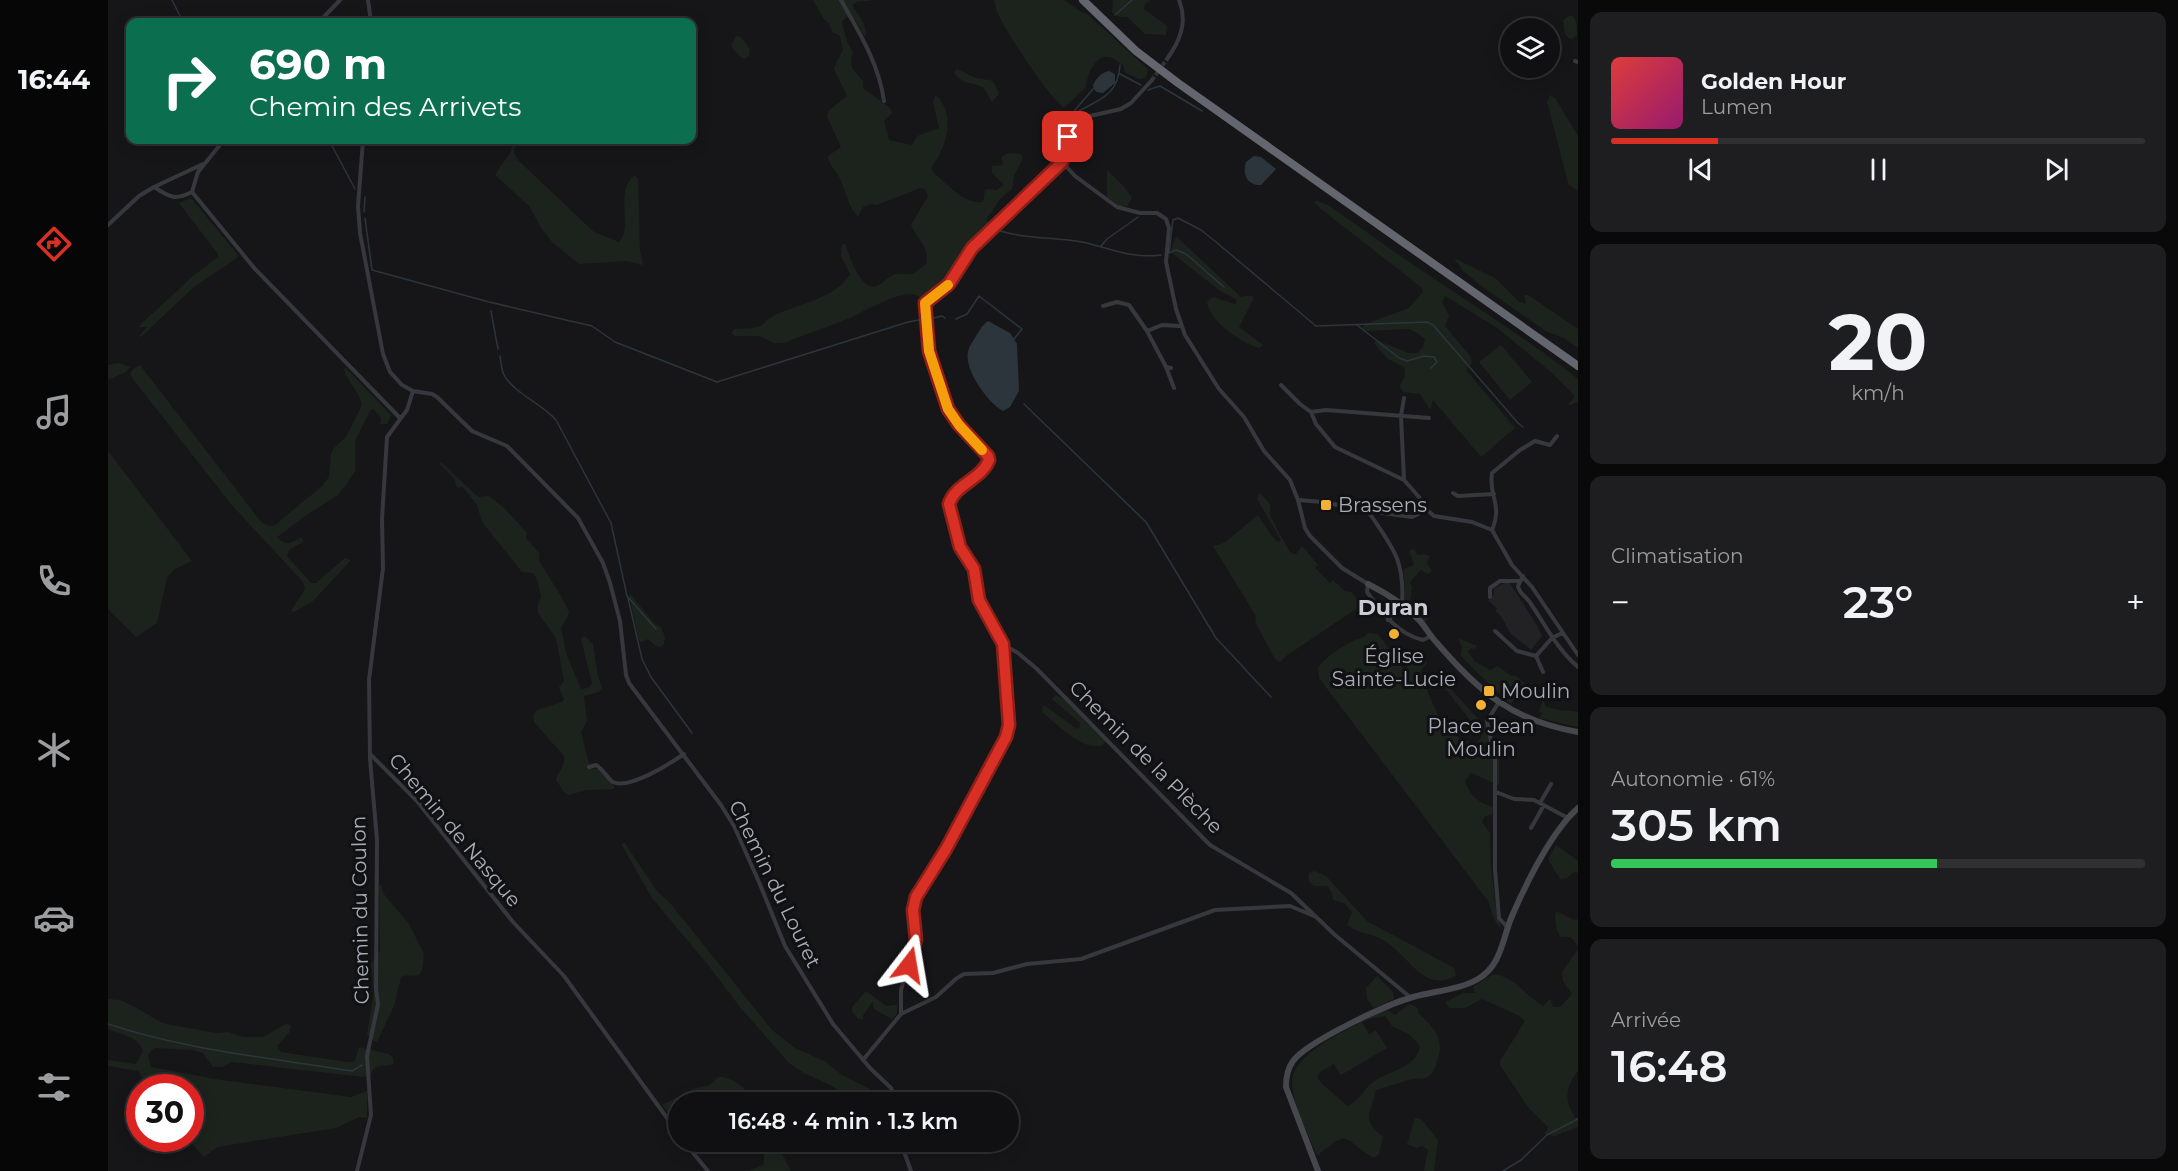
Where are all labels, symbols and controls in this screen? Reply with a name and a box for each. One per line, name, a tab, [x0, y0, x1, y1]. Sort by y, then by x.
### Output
map controls	[1500, 18, 1560, 78]
button: layers	[1500, 18, 1560, 78]
text: 690 m	[249, 38, 387, 90]
icon: right	[150, 42, 228, 120]
text: 16:44	[18, 63, 90, 96]
text: Golden Hour	[1701, 68, 1846, 95]
text: Chemin des Arrivets	[249, 90, 521, 123]
text: Lumen	[1701, 95, 1773, 119]
pin	[1042, 111, 1093, 162]
icon: arrive	[1051, 120, 1084, 153]
icon: previous	[1684, 153, 1717, 186]
icon: pause	[1862, 153, 1895, 186]
icon: next	[2040, 153, 2073, 186]
icon: directions	[33, 223, 75, 265]
text: 20	[1829, 294, 1927, 390]
text: km/h	[1851, 381, 1905, 405]
icon: music	[33, 391, 75, 433]
place label: Brassens	[1338, 493, 1427, 517]
marker: Brassens	[1319, 498, 1333, 512]
text: Climatisation	[1611, 544, 1744, 568]
icon: phone	[33, 560, 75, 602]
text: 23°	[1843, 574, 1913, 629]
text: −	[1611, 582, 1630, 622]
text: +	[2126, 582, 2145, 622]
district label: Duran	[1358, 594, 1428, 621]
marker: Église Sainte-Lucie	[1387, 627, 1401, 641]
place label: Église Sainte-Lucie	[1332, 644, 1456, 691]
street label: Chemin de la Plèche	[1064, 675, 1228, 839]
place label: Moulin	[1501, 679, 1570, 703]
marker: Moulin	[1482, 684, 1496, 698]
marker: Place Jean Moulin	[1474, 698, 1488, 712]
place label: Place Jean Moulin	[1427, 714, 1535, 761]
icon: climate	[33, 729, 75, 771]
street label: Chemin de Nasque	[384, 748, 526, 912]
text: Autonomie · 61%	[1611, 767, 1775, 791]
street label: Chemin du Louret	[724, 797, 826, 971]
text: 305 km	[1611, 797, 1782, 852]
street label: Chemin du Coulon	[346, 816, 374, 1004]
icon: car	[33, 897, 75, 939]
position arrow	[877, 933, 941, 997]
text: Arrivée	[1611, 1008, 1681, 1032]
text: 16:48	[1611, 1038, 1728, 1093]
icon: filters	[33, 1066, 75, 1108]
speed limit sign: 30	[126, 1074, 204, 1152]
text: 16:48 · 4 min · 1.3 km	[729, 1108, 958, 1135]

